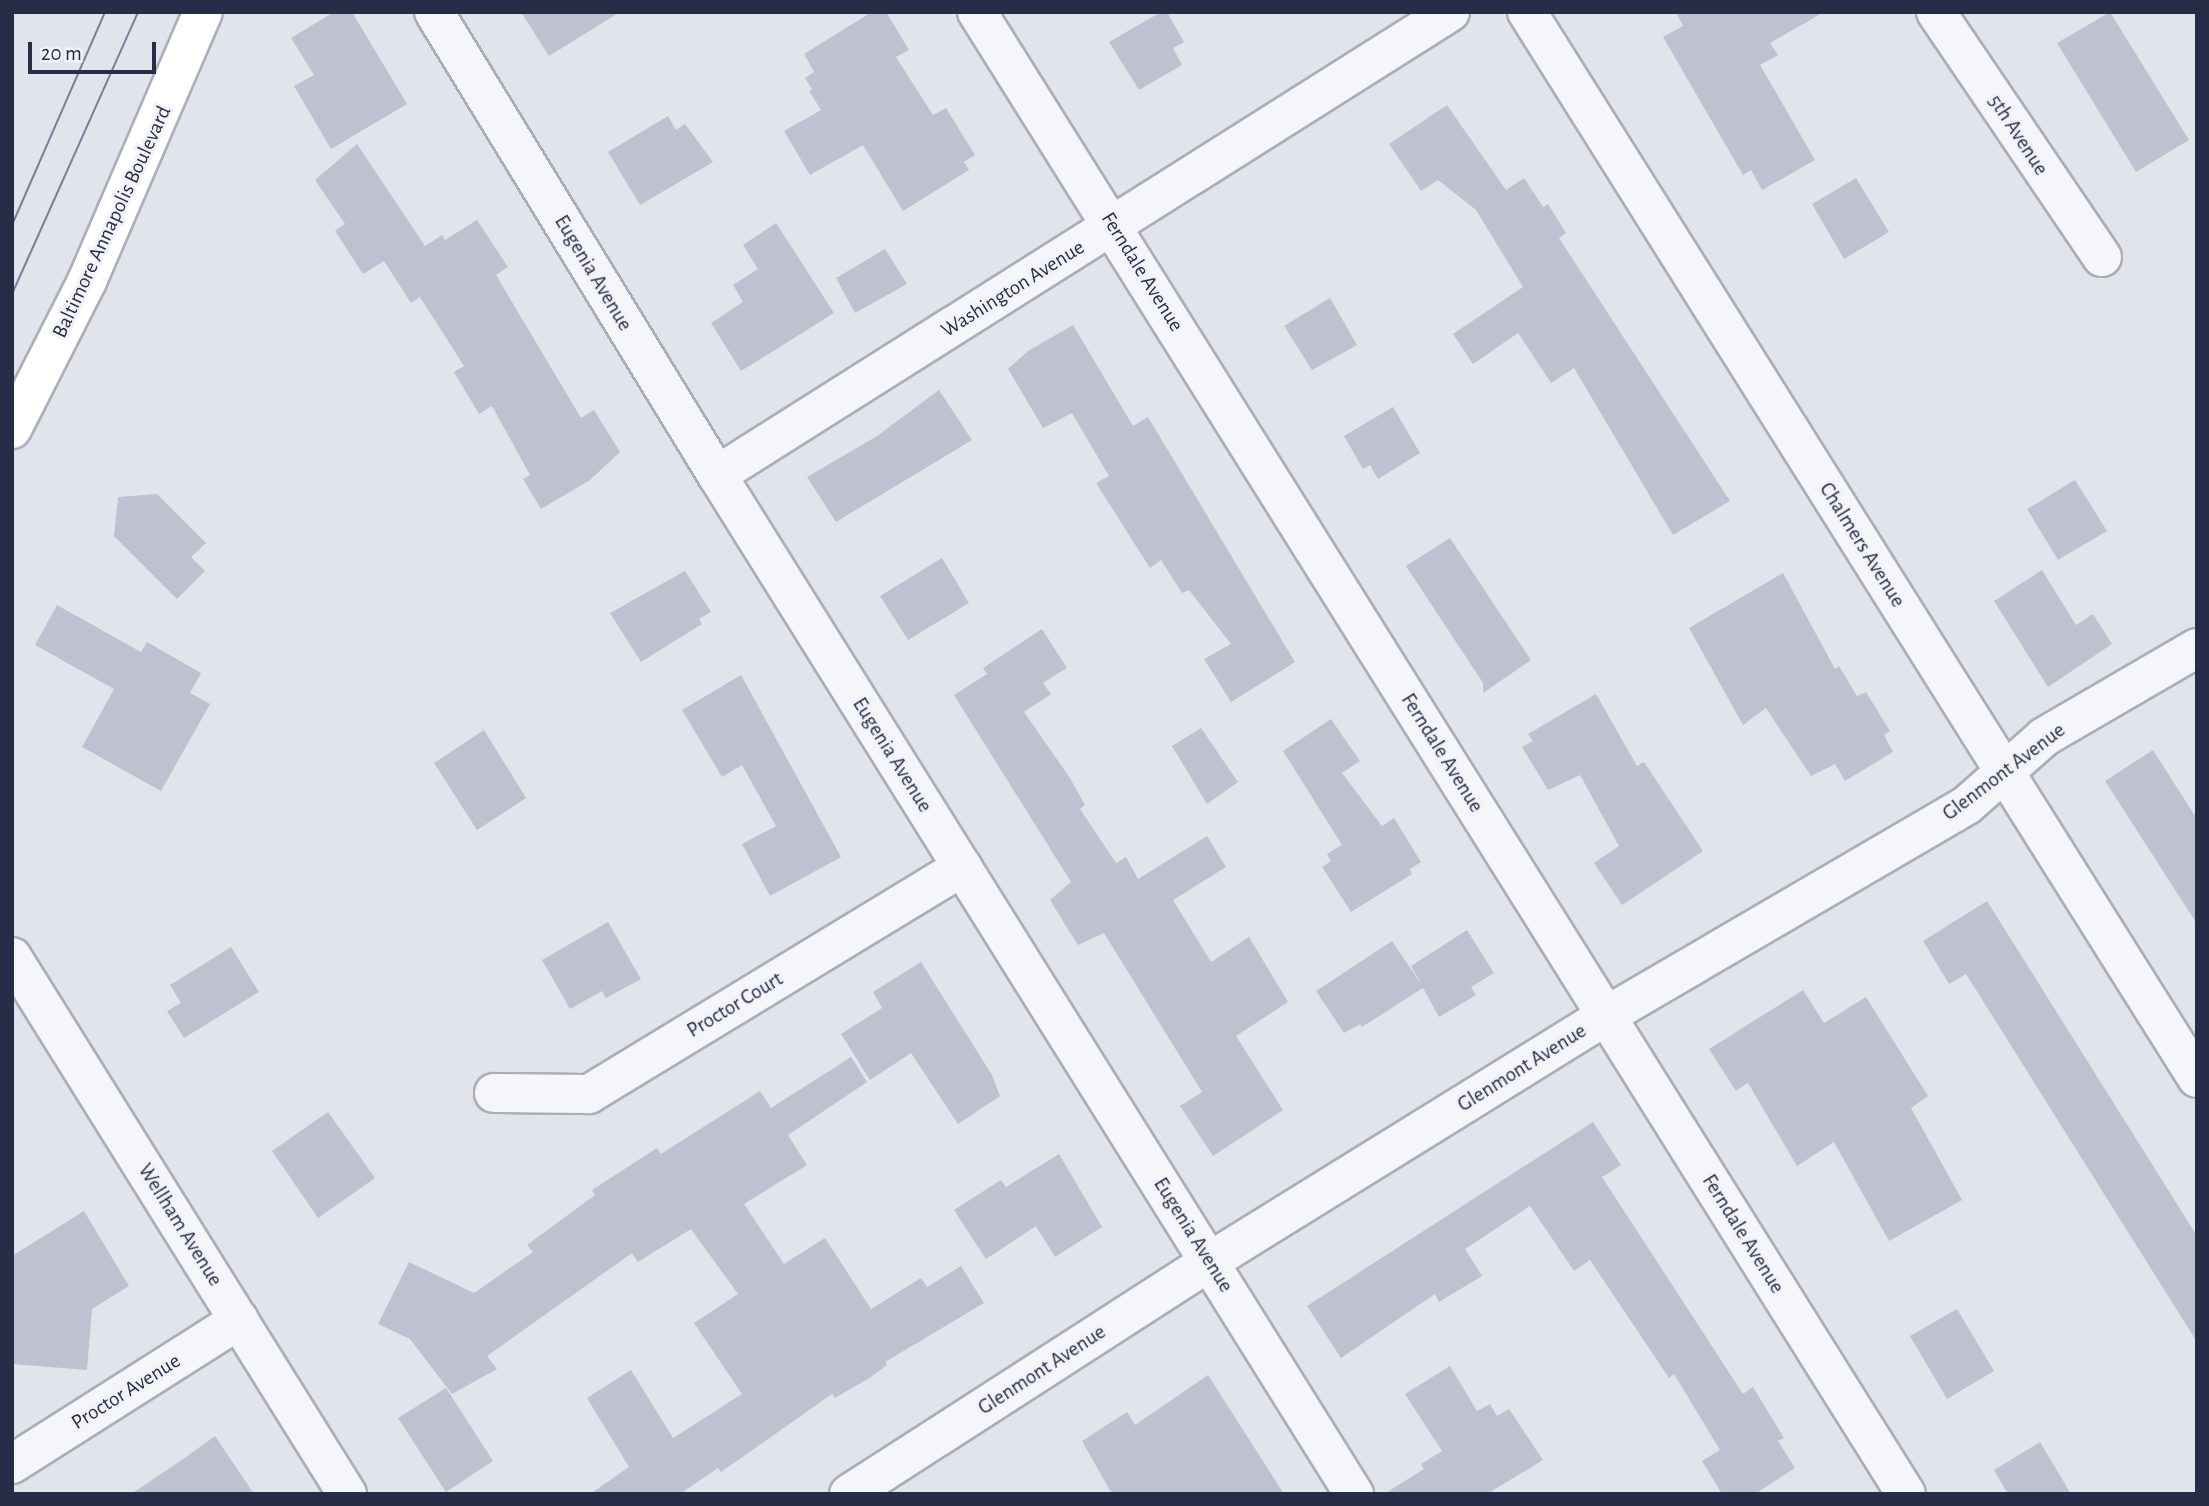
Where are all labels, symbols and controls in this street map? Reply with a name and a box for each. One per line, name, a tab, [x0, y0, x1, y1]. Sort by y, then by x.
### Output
scale bar	[32, 28, 159, 72]
text: 20 m	[41, 43, 82, 64]
street label: 5th Avenue	[1983, 90, 2053, 180]
street label: Baltimore Annapolis Boulevard	[47, 102, 177, 342]
street label: Ferndale Avenue	[1095, 208, 1189, 336]
street label: Eugenia Avenue	[549, 211, 637, 335]
street label: Washington Avenue	[937, 235, 1089, 343]
street label: Chalmers Avenue	[1814, 478, 1910, 612]
street label: Ferndale Avenue	[1395, 689, 1489, 817]
street label: Eugenia Avenue	[847, 693, 937, 817]
street label: Glenmont Avenue	[1938, 718, 2070, 826]
street label: Proctor Court	[683, 967, 787, 1043]
street label: Glenmont Avenue	[1453, 1018, 1591, 1118]
street label: Wellham Avenue	[132, 1159, 228, 1291]
street label: Ferndale Avenue	[1696, 1170, 1790, 1298]
street label: Eugenia Avenue	[1148, 1173, 1238, 1297]
street label: Glenmont Avenue	[973, 1319, 1111, 1421]
street label: Proctor Avenue	[67, 1349, 185, 1435]

